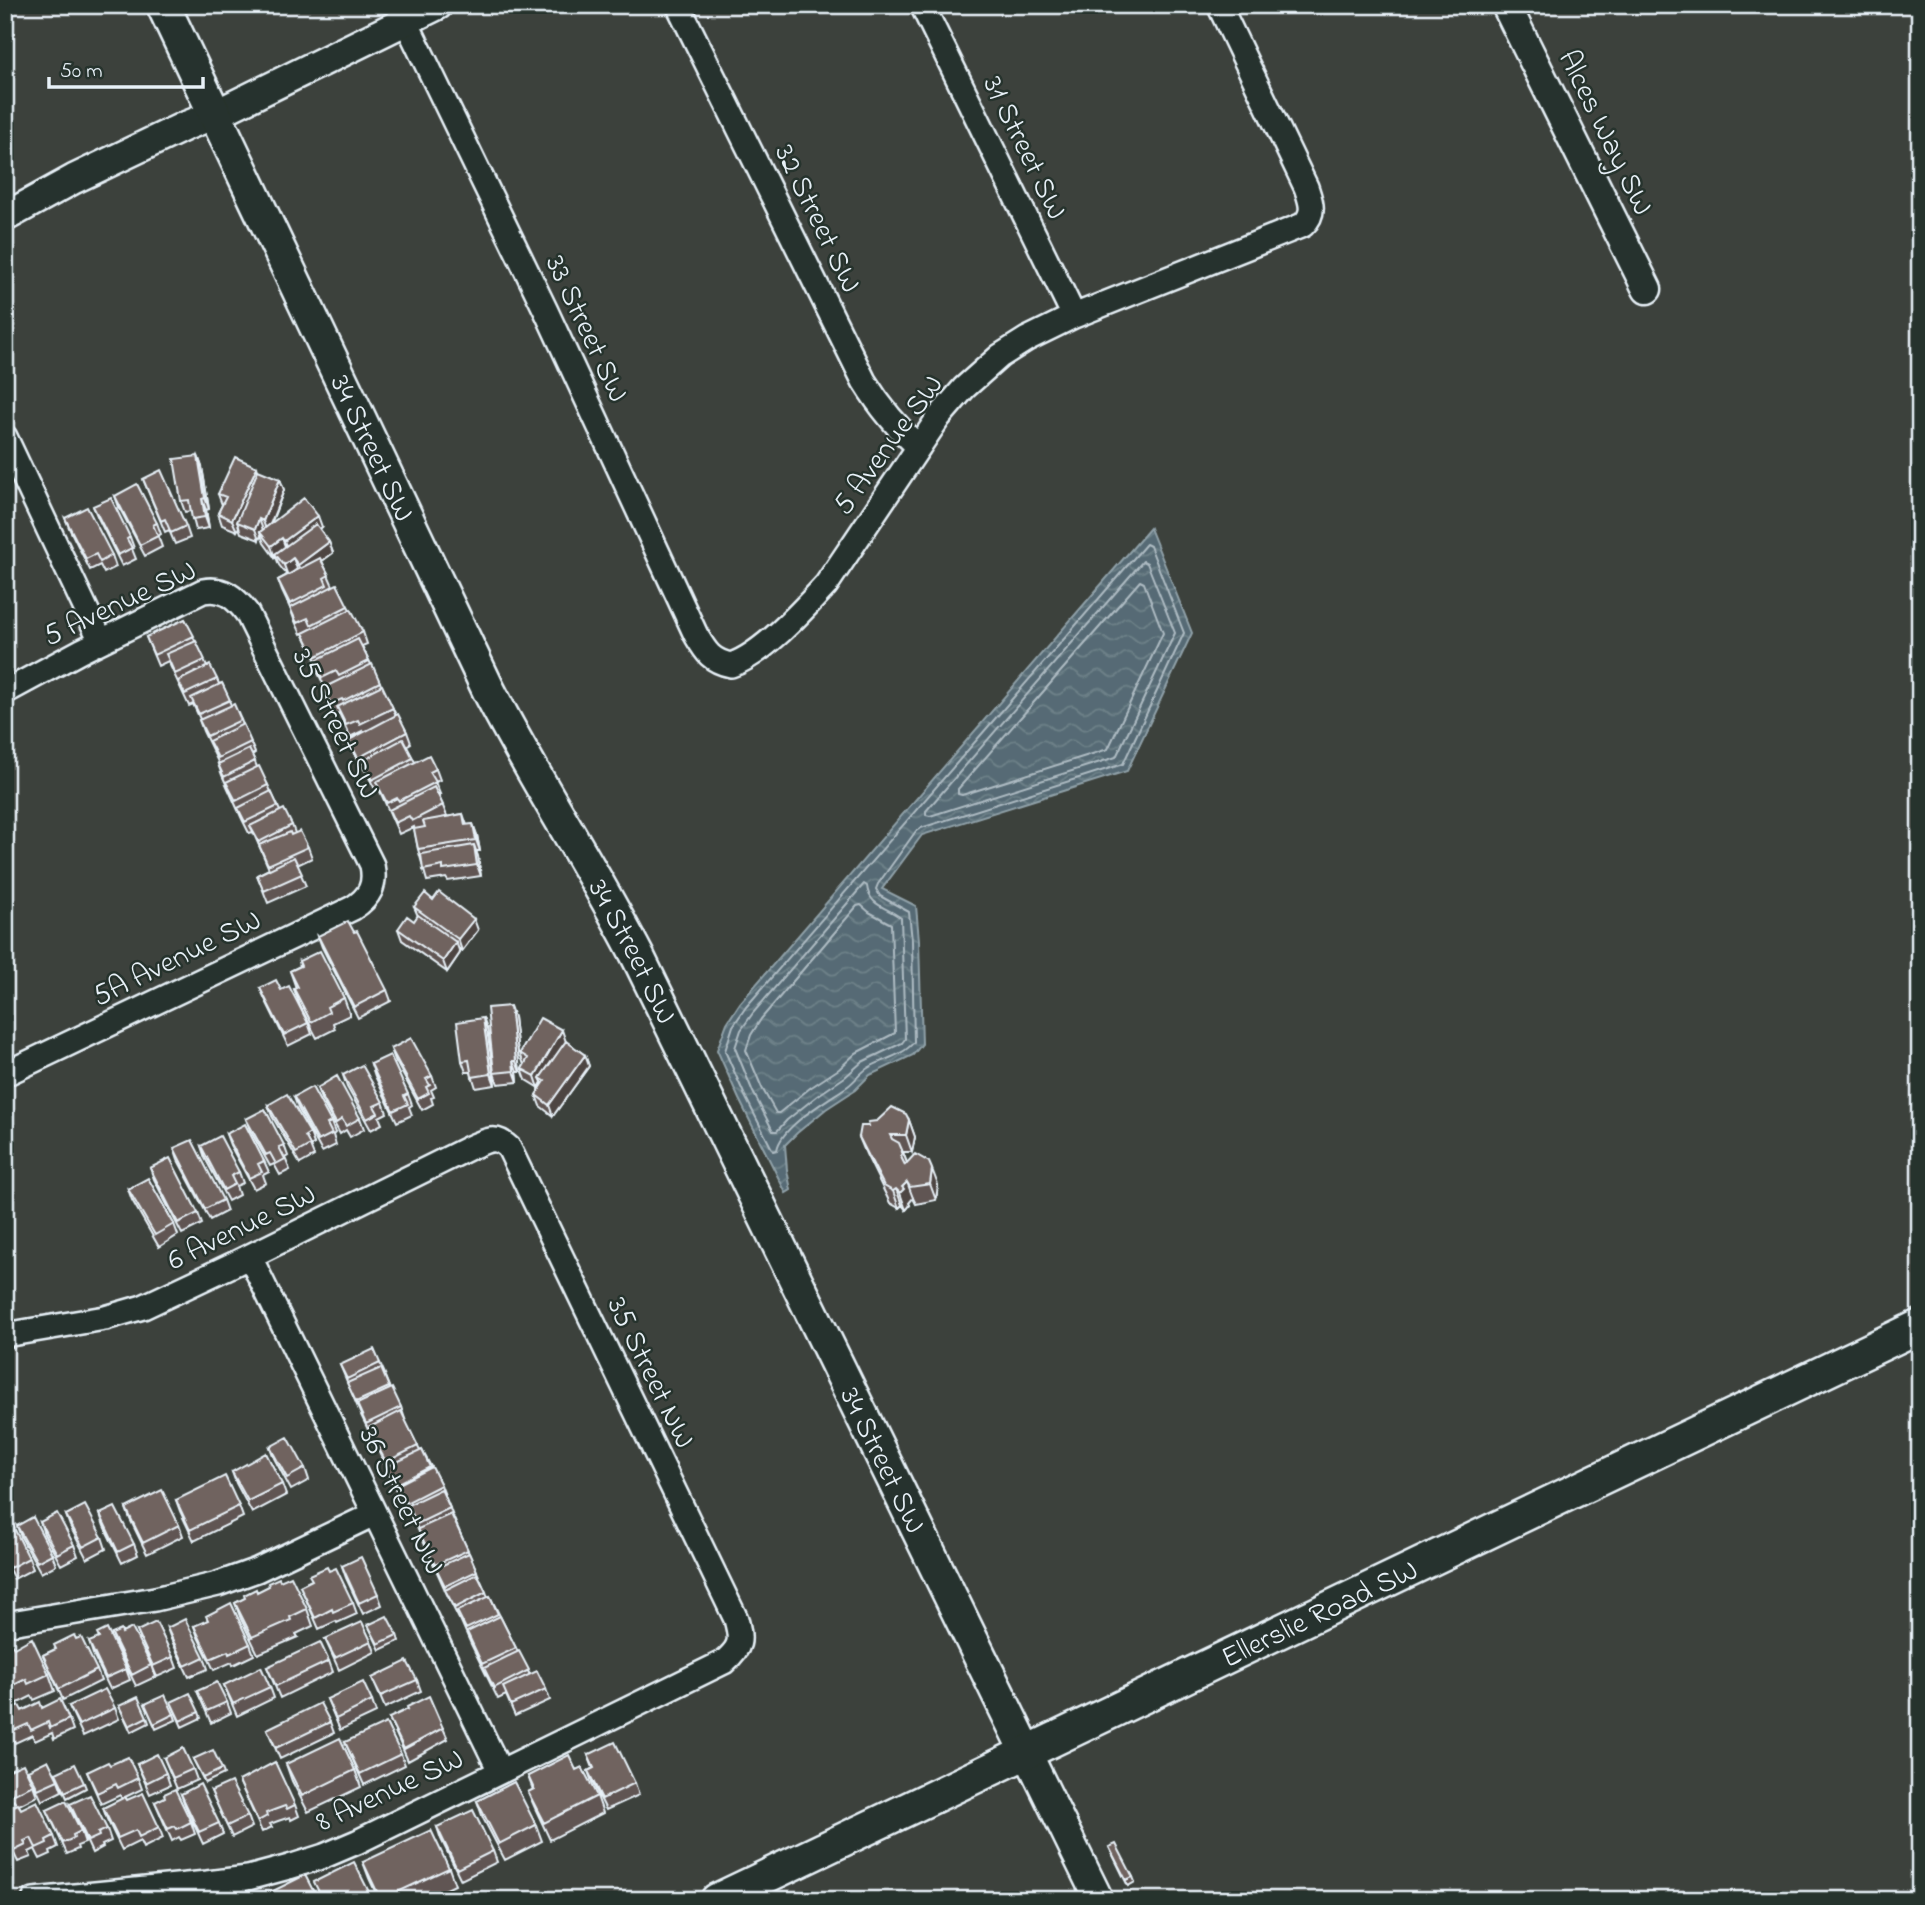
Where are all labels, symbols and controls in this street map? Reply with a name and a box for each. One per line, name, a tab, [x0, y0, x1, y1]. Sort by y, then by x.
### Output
street label: Alces Way SW	[1545, 43, 1663, 223]
scale bar	[49, 46, 203, 90]
text: 50 m	[60, 57, 103, 87]
street label: 31 Street SW	[970, 69, 1077, 228]
street label: 32 Street SW	[761, 138, 871, 301]
street label: 33 Street SW	[532, 248, 639, 410]
street label: 5 Avenue SW	[823, 366, 956, 525]
street label: 34 Street SW	[317, 368, 424, 530]
street label: 5 Avenue SW	[36, 550, 204, 659]
street label: 35 Street SW	[279, 642, 390, 807]
street label: 34 Street SW	[575, 872, 686, 1032]
street label: 5A Avenue SW	[85, 900, 269, 1020]
street label: 6 Avenue SW	[161, 1174, 324, 1284]
street label: 35 Street NW	[594, 1290, 705, 1457]
street label: 34 Street SW	[827, 1380, 935, 1542]
street label: 36 Street NW	[346, 1420, 455, 1583]
street label: Ellerslie Road SW	[1215, 1550, 1426, 1681]
street label: 8 Avenue SW	[309, 1738, 471, 1845]

